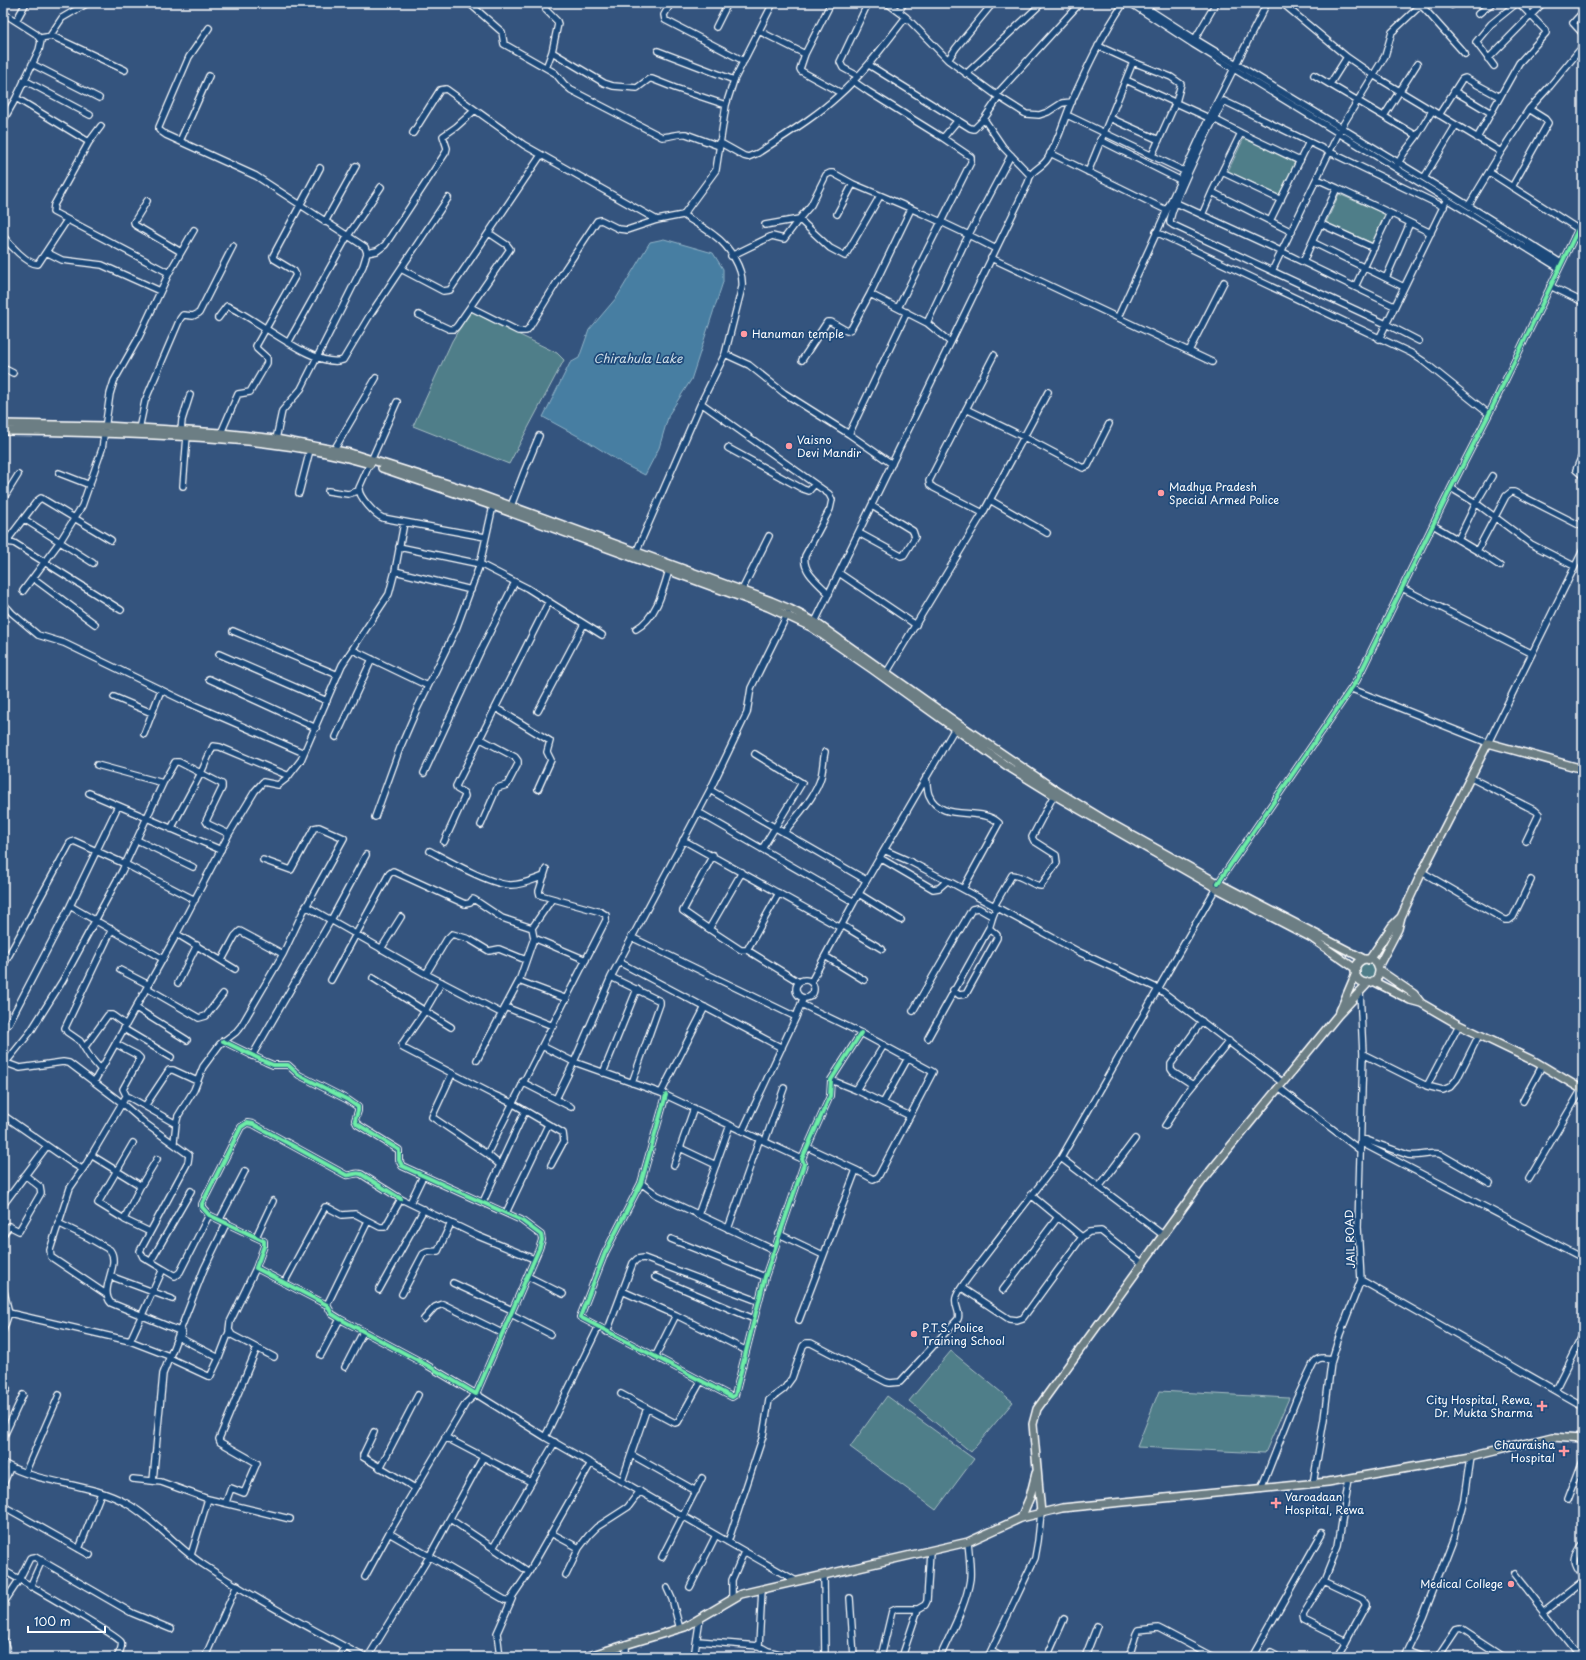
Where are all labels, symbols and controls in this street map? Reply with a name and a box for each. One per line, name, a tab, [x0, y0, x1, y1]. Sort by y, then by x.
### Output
place label: Hanuman temple	[752, 325, 844, 342]
marker: Hanuman temple	[739, 329, 749, 339]
water label: Chirahula Lake	[594, 349, 683, 367]
place label: Vaisno Devi Mandir	[797, 431, 861, 461]
marker: Vaisno Devi Mandir	[784, 441, 794, 451]
place label: Madhya Pradesh Special Armed Police	[1169, 478, 1279, 508]
marker: Madhya Pradesh Special Armed Police	[1156, 488, 1166, 498]
street label: JAIL ROAD	[1340, 1209, 1359, 1269]
place label: P.T.S. Police Training School	[922, 1319, 1005, 1349]
marker: P.T.S. Police Training School	[909, 1329, 919, 1339]
place label: City Hospital, Rewa, Dr. Mukta Sharma	[1426, 1391, 1533, 1421]
marker: City Hospital, Rewa, Dr. Mukta Sharma	[1536, 1400, 1548, 1412]
place label: Chauraisha Hospital	[1494, 1436, 1555, 1466]
marker: Chauraisha Hospital	[1558, 1445, 1570, 1457]
place label: Varoadaan Hospital, Rewa	[1285, 1488, 1364, 1518]
marker: Varoadaan Hospital, Rewa	[1270, 1497, 1282, 1509]
place label: Medical College	[1420, 1575, 1503, 1592]
marker: Medical College	[1506, 1579, 1516, 1589]
scale bar	[28, 1608, 105, 1634]
text: 100 m	[34, 1612, 71, 1630]

